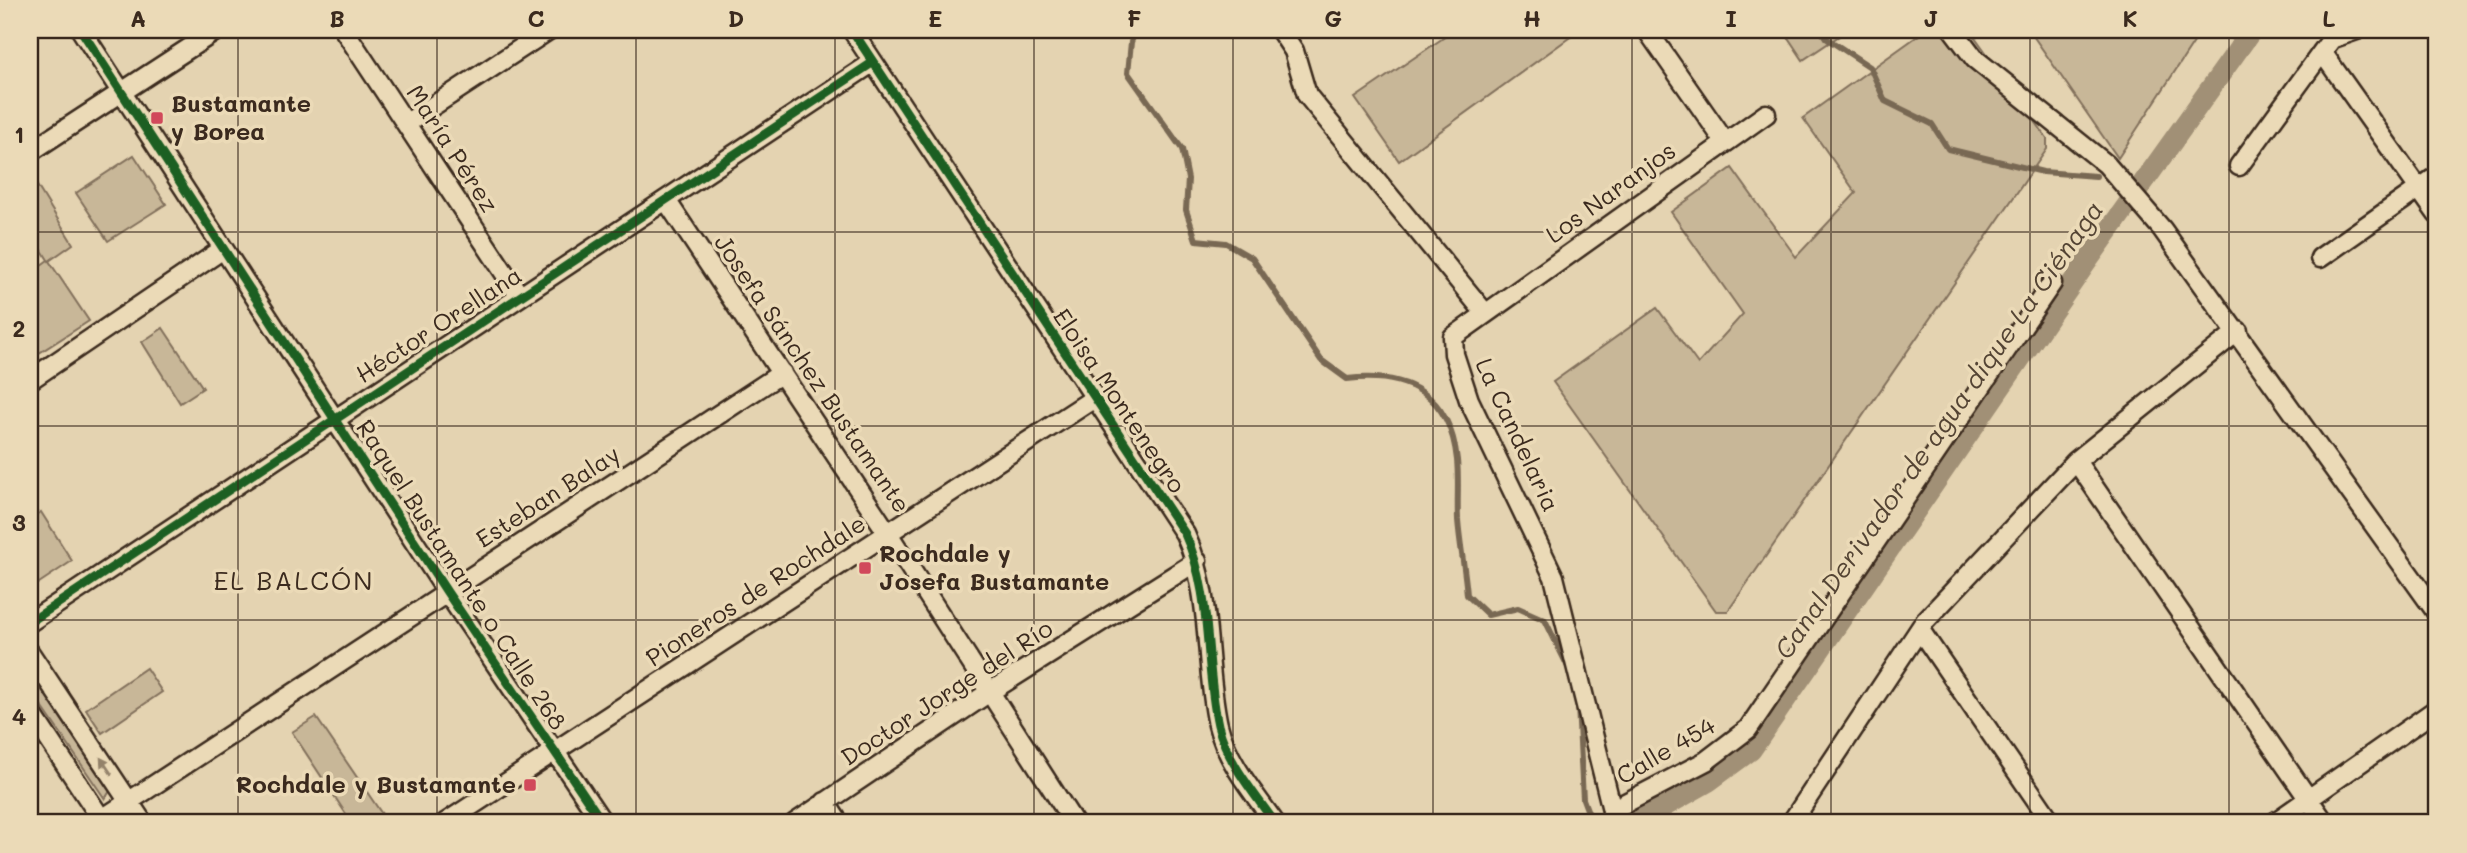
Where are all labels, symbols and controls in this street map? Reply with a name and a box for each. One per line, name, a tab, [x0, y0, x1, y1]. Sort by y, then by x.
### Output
text: A	[130, 3, 146, 33]
text: B	[329, 3, 345, 33]
text: C	[527, 3, 545, 33]
text: D	[728, 3, 744, 33]
text: E	[928, 3, 942, 33]
text: F	[1127, 3, 1141, 33]
text: G	[1324, 3, 1342, 33]
text: H	[1523, 3, 1541, 33]
text: I	[1725, 3, 1737, 33]
text: J	[1923, 3, 1939, 33]
text: K	[2122, 3, 2138, 33]
text: L	[2322, 3, 2336, 33]
street label: María Pérez	[400, 78, 506, 218]
place label: Bustamante y Borea	[171, 87, 311, 146]
marker: Bustamante y Borea	[149, 110, 165, 126]
text: 1	[14, 119, 24, 149]
street label: Los Naranjos	[1539, 134, 1681, 249]
water label: Canal Derivador de agua dique La Ciénaga	[1766, 194, 2110, 665]
street label: Josefa Sánchez Bustamante	[708, 228, 918, 518]
street label: Héctor Orellana	[349, 259, 527, 389]
street label: Eloisa Montenegro	[1047, 302, 1194, 498]
text: 2	[13, 313, 25, 343]
street label: La Candelaria	[1469, 353, 1567, 516]
street label: Raquel Bustamante o Calle 268	[350, 413, 574, 735]
street label: Esteban Balay	[469, 438, 625, 554]
text: 3	[12, 507, 26, 537]
street label: Pioneros de Rochdale	[639, 507, 871, 672]
place label: Rochdale y Josefa Bustamante	[879, 537, 1109, 596]
marker: Rochdale y Josefa Bustamante	[857, 560, 873, 576]
district label: EL BALCÓN	[213, 563, 375, 597]
street label: Doctor Jorge del Río	[834, 612, 1058, 772]
text: 4	[12, 701, 26, 731]
street label: Calle 454	[1610, 709, 1720, 790]
one-way arrow	[99, 757, 112, 776]
place label: Rochdale y Bustamante	[236, 768, 516, 799]
marker: Rochdale y Bustamante	[522, 777, 538, 793]

